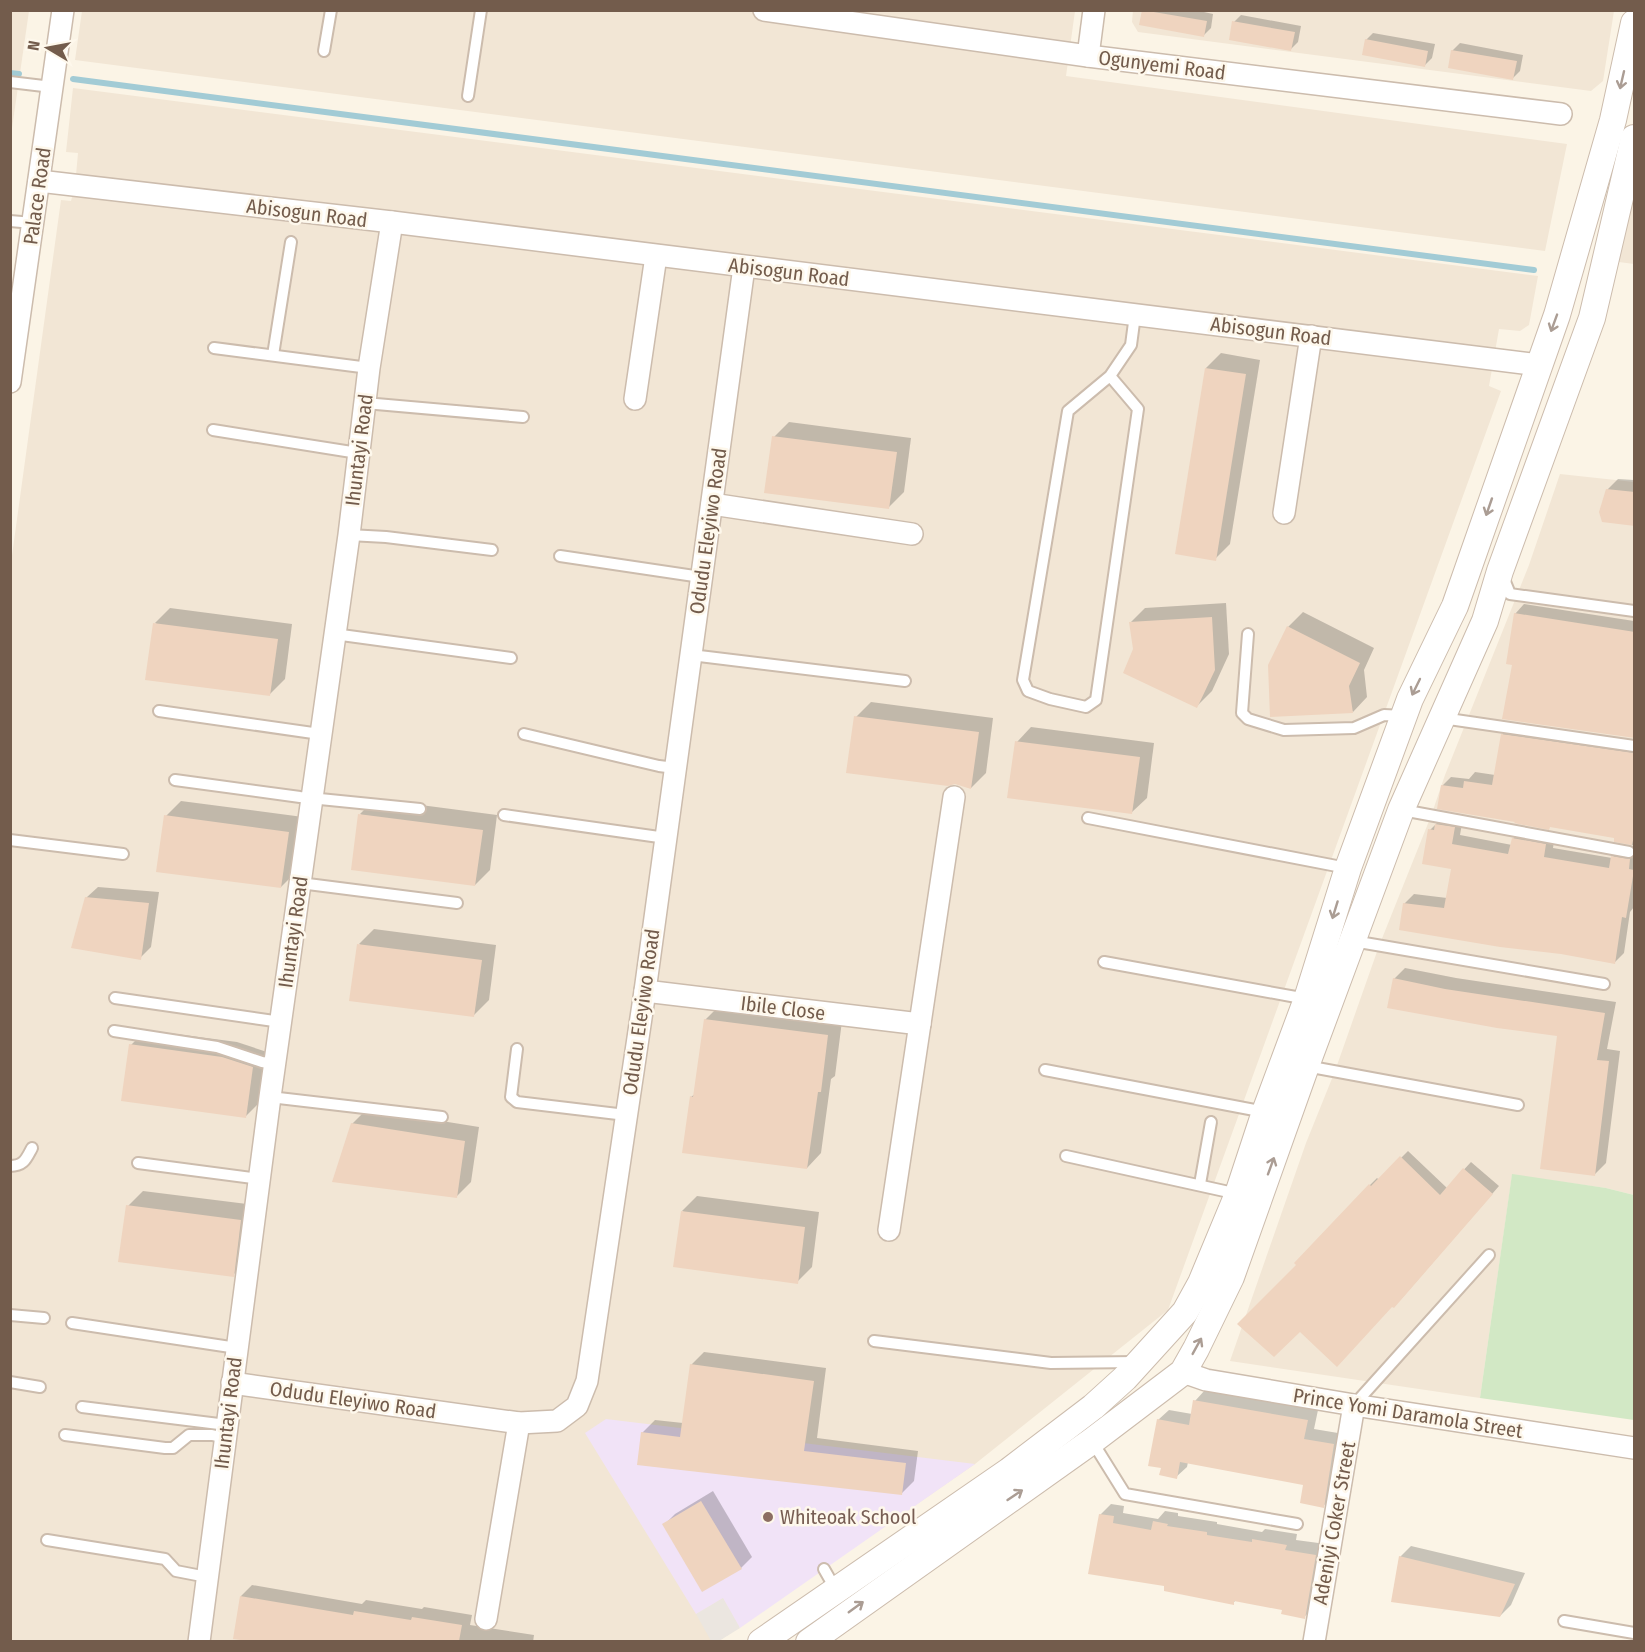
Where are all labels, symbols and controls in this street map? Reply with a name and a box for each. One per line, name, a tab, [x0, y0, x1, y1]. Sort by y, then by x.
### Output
north arrow	[18, 18, 78, 78]
text: N	[24, 39, 44, 52]
street label: Ogunyemi Road	[1097, 45, 1227, 85]
one-way arrow	[1615, 70, 1627, 89]
street label: Palace Road	[18, 146, 56, 246]
street label: Abisogun Road	[245, 194, 369, 232]
street label: Abisogun Road	[727, 253, 851, 291]
street label: Abisogun Road	[1209, 312, 1333, 350]
one-way arrow	[1548, 313, 1559, 332]
street label: Ihuntayi Road	[340, 393, 378, 507]
street label: Odudu Eleyiwo Road	[684, 446, 732, 616]
one-way arrow	[1483, 497, 1494, 516]
one-way arrow	[1409, 678, 1421, 696]
street label: Ihuntayi Road	[273, 874, 313, 990]
one-way arrow	[1329, 900, 1340, 919]
street label: Odudu Eleyiwo Road	[617, 927, 665, 1097]
street label: Ibile Close	[739, 991, 827, 1025]
one-way arrow	[1266, 1157, 1277, 1176]
one-way arrow	[1191, 1338, 1203, 1355]
street label: Ihuntayi Road	[209, 1356, 247, 1470]
street label: Odudu Eleyiwo Road	[268, 1376, 438, 1424]
street label: Prince Yomi Daramola Street	[1292, 1383, 1525, 1443]
street label: Adeniyi Coker Street	[1308, 1439, 1360, 1607]
one-way arrow	[1007, 1489, 1023, 1501]
place label: Whiteoak School	[780, 1505, 916, 1529]
marker: Whiteoak School	[761, 1510, 775, 1524]
one-way arrow	[848, 1601, 864, 1613]

